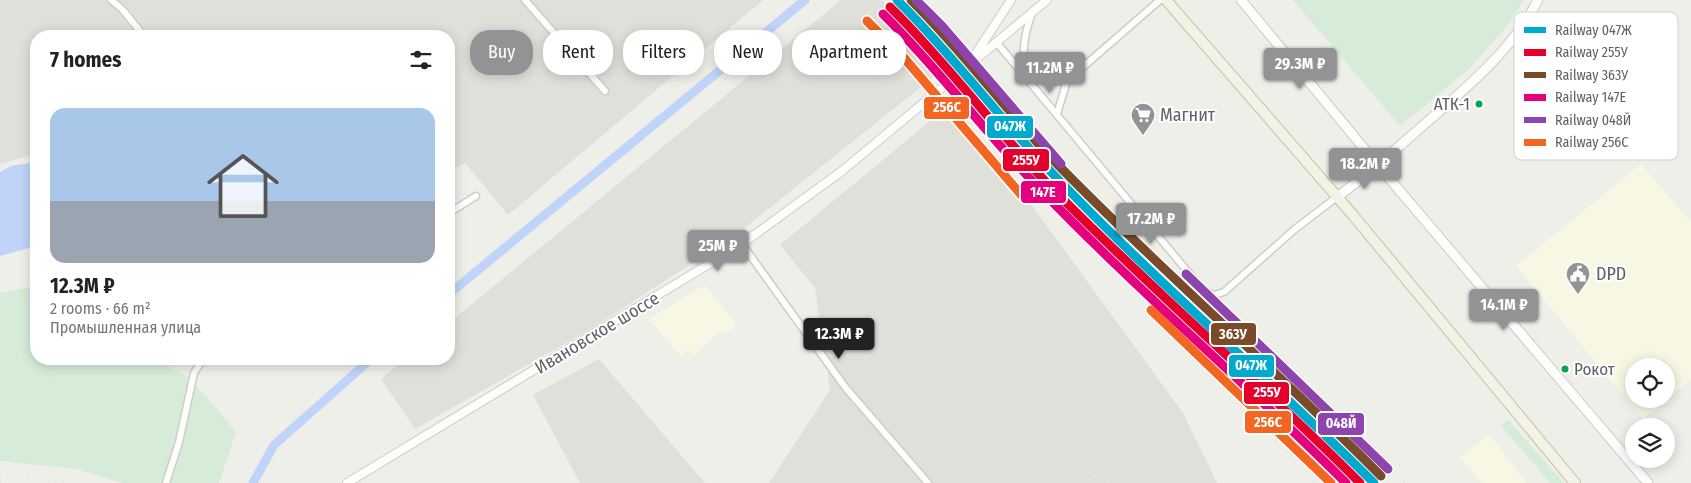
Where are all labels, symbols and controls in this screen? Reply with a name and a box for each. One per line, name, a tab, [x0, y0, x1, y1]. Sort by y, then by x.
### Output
legend	[1514, 12, 1678, 160]
text: Railway 047Ж	[1555, 22, 1632, 39]
chip: Buy	[470, 30, 533, 75]
chip: Rent	[543, 30, 613, 75]
chip: Filters	[623, 30, 704, 75]
chip: New	[714, 30, 782, 75]
chip: Apartment	[792, 30, 906, 75]
text: Railway 255У	[1555, 44, 1628, 61]
icon: filters	[407, 46, 435, 74]
text: 7 homes	[50, 47, 121, 73]
pin: 29.3M ₽	[1254, 48, 1346, 90]
pin: 11.2M ₽	[1004, 52, 1096, 94]
text: 29.3M ₽	[1275, 54, 1325, 73]
text: 11.2M ₽	[1026, 58, 1074, 77]
text: Railway 363У	[1555, 67, 1628, 84]
text: Railway 147Е	[1555, 89, 1626, 106]
place label: АТК-1	[1434, 94, 1470, 115]
line badge: 256С	[923, 96, 970, 120]
text: 256С	[932, 99, 962, 116]
marker: АТК-1	[1474, 99, 1484, 109]
supermarket icon: Магнит	[1130, 102, 1156, 136]
place label: Магнит	[1160, 104, 1216, 126]
text: Railway 048Й	[1555, 112, 1631, 129]
line badge: 047Ж	[986, 115, 1034, 139]
text: 047Ж	[994, 118, 1026, 135]
text: Railway 256С	[1555, 134, 1628, 151]
icon: home	[198, 141, 288, 231]
line badge: 255У	[1002, 148, 1050, 172]
pin: 18.2M ₽	[1319, 148, 1411, 190]
text: 255У	[1011, 152, 1040, 169]
text: 18.2M ₽	[1340, 154, 1390, 173]
line badge: 147Е	[1020, 180, 1067, 204]
text: 147Е	[1030, 184, 1056, 201]
pin: 17.2M ₽	[1105, 202, 1197, 245]
text: 17.2M ₽	[1127, 209, 1175, 228]
pin: 25M ₽	[683, 230, 753, 272]
text: 25M ₽	[699, 236, 737, 255]
public building icon: DPD	[1565, 261, 1591, 295]
place label: DPD	[1596, 263, 1626, 285]
text: 12.3M ₽	[50, 273, 115, 299]
street label: Ивановское шоссе	[531, 287, 663, 379]
pin: 14.1M ₽	[1458, 288, 1550, 331]
text: 14.1M ₽	[1480, 295, 1528, 314]
text: 2 rooms · 66 m²	[50, 299, 150, 318]
text: Промышленная улица	[50, 318, 201, 337]
pin: 12.3M ₽	[793, 318, 885, 360]
line badge: 363У	[1210, 322, 1257, 346]
text: 12.3M ₽	[814, 324, 864, 343]
text: 363У	[1218, 326, 1248, 343]
line badge: 047Ж	[1228, 354, 1275, 378]
text: 047Ж	[1235, 357, 1267, 374]
map controls	[1625, 358, 1675, 468]
button: locate	[1625, 358, 1675, 408]
place label: Рокот	[1574, 359, 1615, 380]
marker: Рокот	[1560, 364, 1570, 374]
line badge: 255У	[1243, 381, 1290, 405]
text: 255У	[1252, 384, 1281, 401]
line badge: 256С	[1244, 410, 1292, 434]
line badge: 048Й	[1317, 412, 1365, 436]
text: 256С	[1253, 414, 1283, 431]
text: 048Й	[1326, 414, 1356, 432]
button: layers	[1625, 418, 1675, 468]

